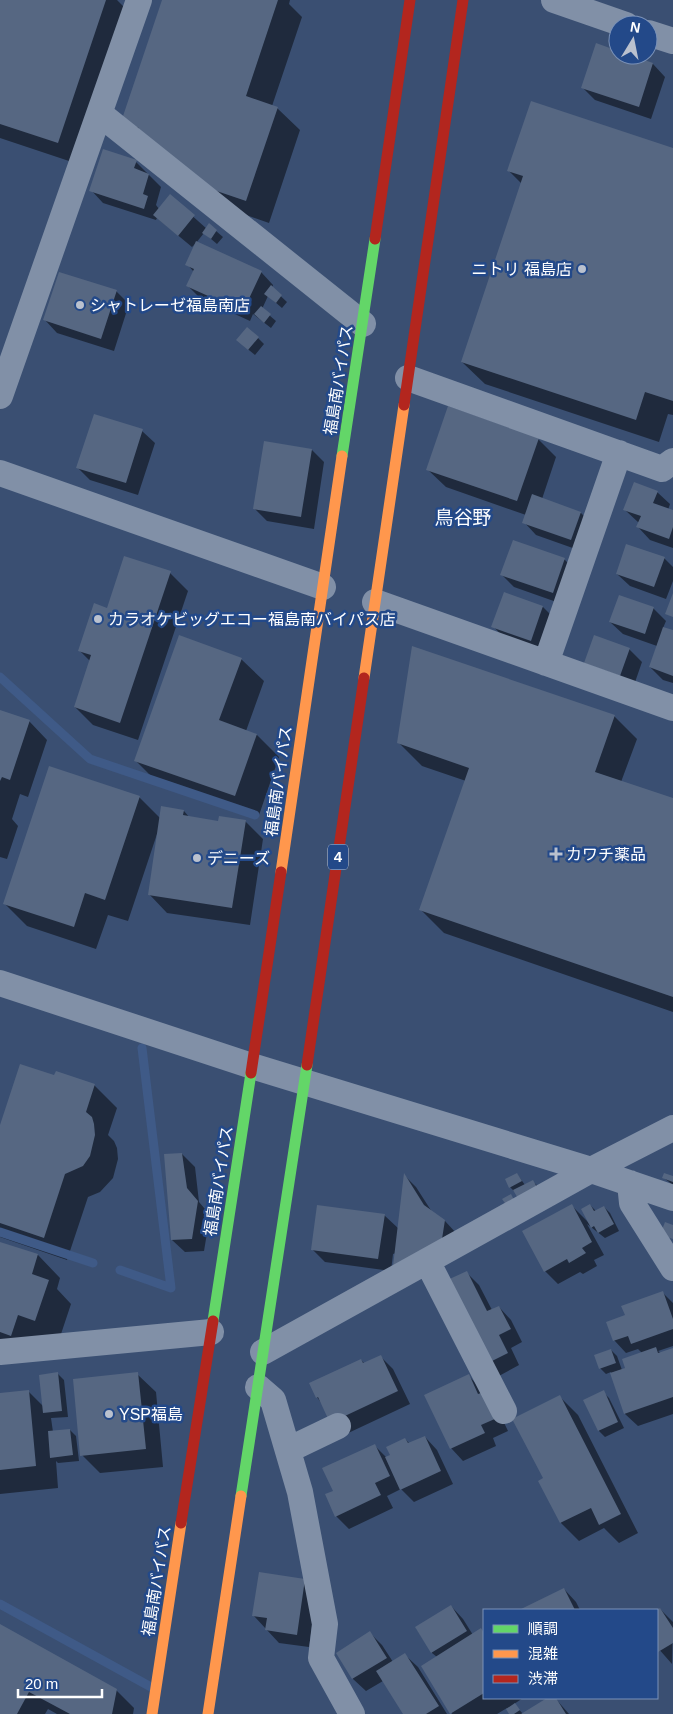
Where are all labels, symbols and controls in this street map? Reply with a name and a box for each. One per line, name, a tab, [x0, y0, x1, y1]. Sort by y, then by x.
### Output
north arrow	[608, 15, 658, 65]
text: N	[629, 18, 642, 36]
place label: ニトリ 福島店	[472, 261, 572, 278]
marker: ニトリ 福島店	[576, 263, 588, 275]
place label: シャトレーゼ福島南店	[90, 297, 250, 314]
marker: シャトレーゼ福島南店	[74, 299, 86, 311]
street label: 福島南バイパス	[321, 324, 356, 437]
district label: 鳥谷野	[434, 507, 492, 528]
place label: カラオケビッグエコー福島南バイパス店	[108, 611, 396, 628]
marker: カラオケビッグエコー福島南バイパス店	[92, 613, 104, 625]
street label: 福島南バイパス	[262, 725, 295, 838]
road number: 4	[328, 844, 348, 870]
place label: カワチ薬品	[566, 846, 646, 863]
marker: カワチ薬品	[550, 848, 562, 860]
place label: デニーズ	[207, 850, 270, 867]
marker: デニーズ	[191, 852, 203, 864]
street label: 福島南バイパス	[201, 1125, 236, 1238]
place label: YSP福島	[119, 1406, 183, 1423]
marker: YSP福島	[103, 1408, 115, 1420]
street label: 福島南バイパス	[139, 1525, 174, 1638]
legend	[483, 1609, 658, 1699]
text: 順調	[528, 1620, 558, 1637]
text: 混雑	[528, 1645, 558, 1662]
scale bar	[18, 1666, 101, 1698]
text: 渋滞	[528, 1670, 558, 1687]
text: 20 m	[25, 1675, 58, 1692]

